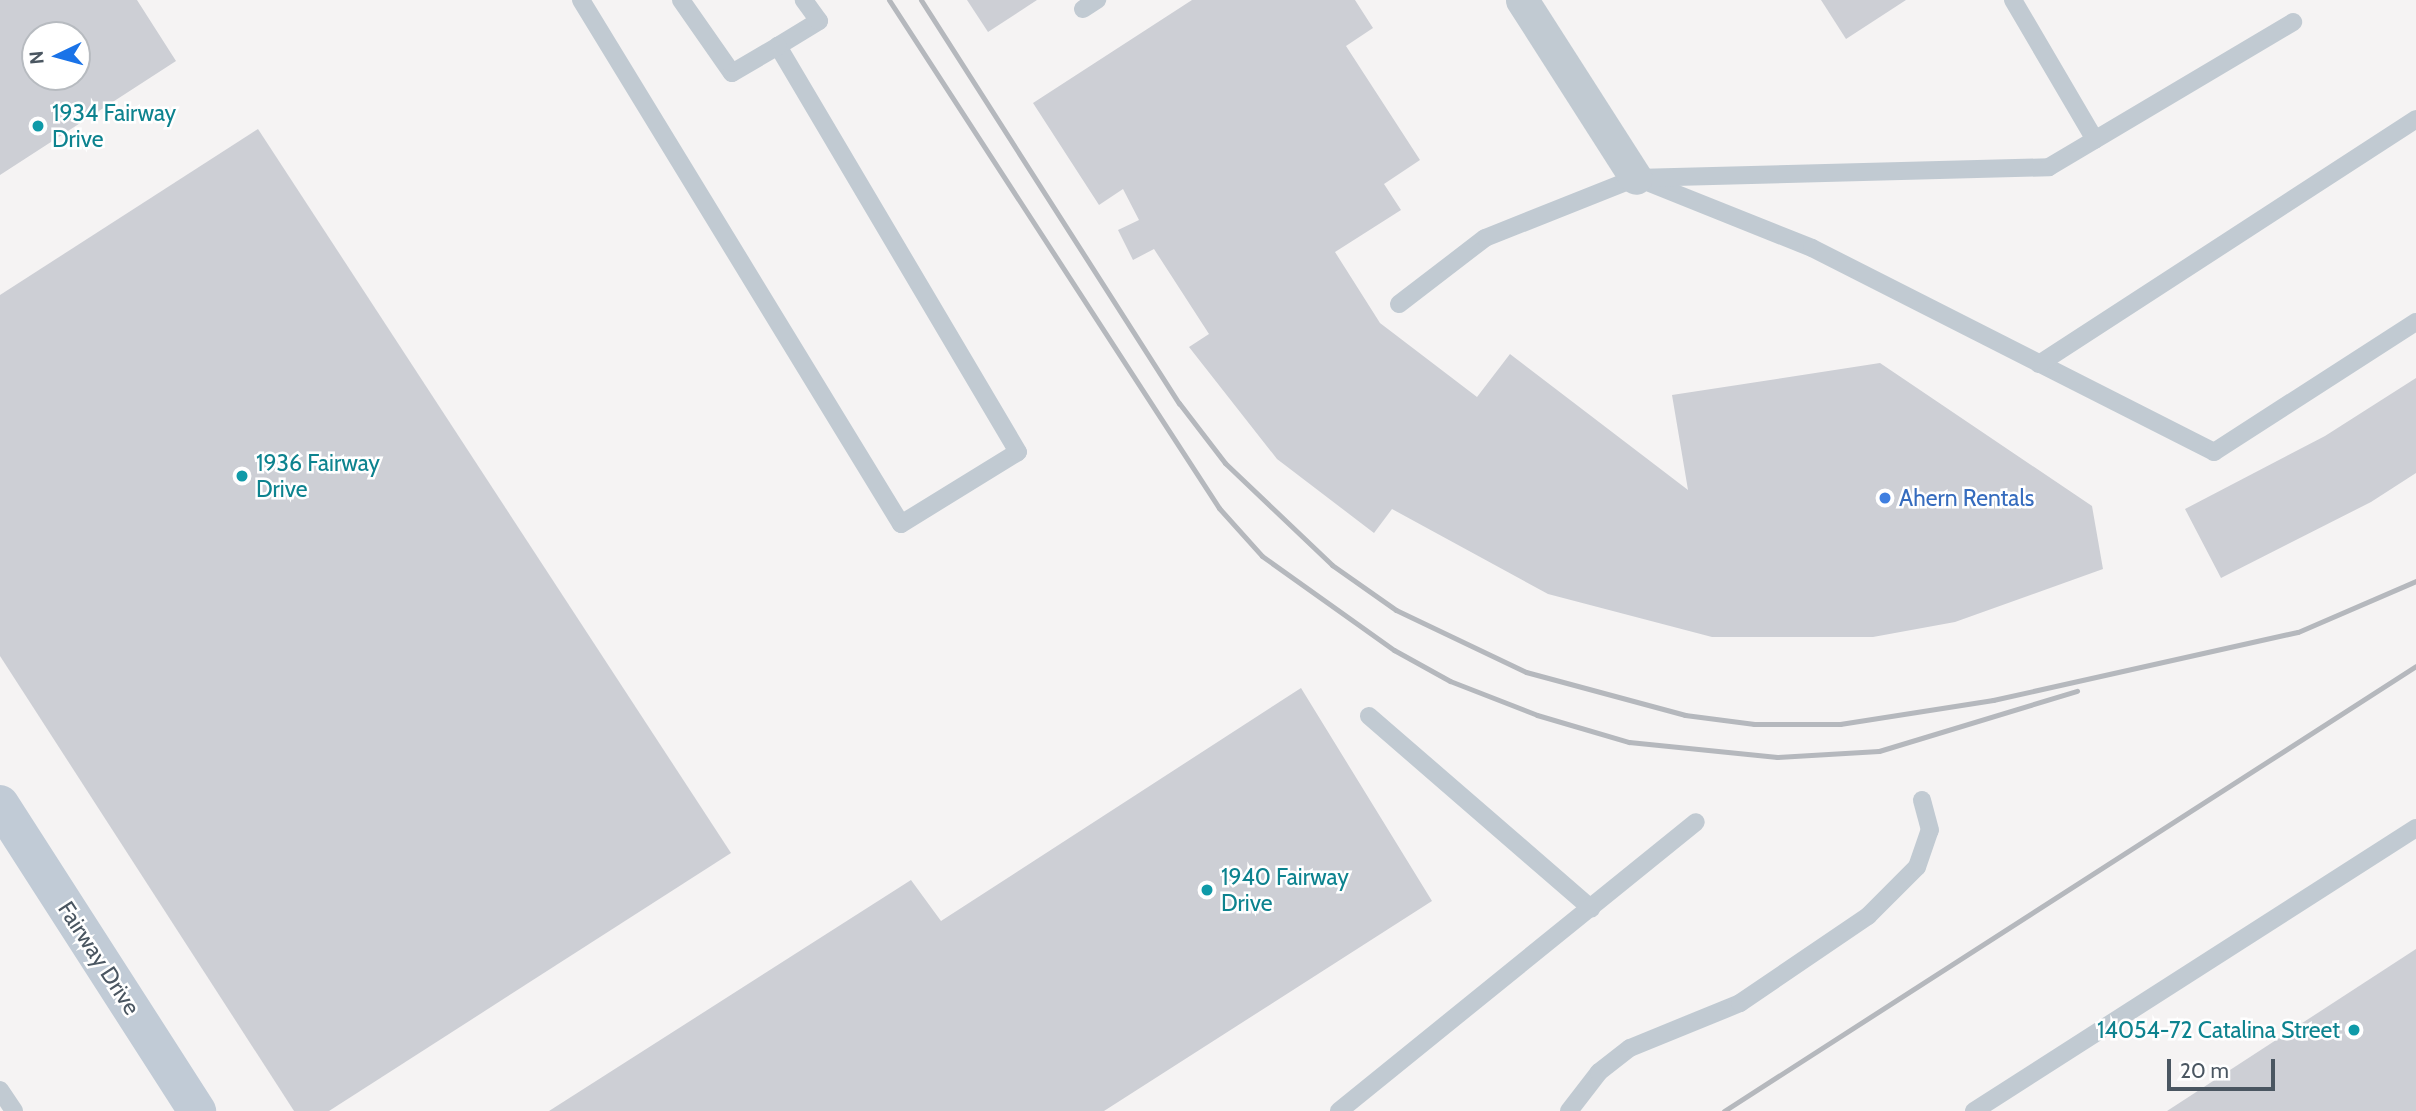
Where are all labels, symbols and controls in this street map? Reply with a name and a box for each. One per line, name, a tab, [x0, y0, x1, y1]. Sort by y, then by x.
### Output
north arrow	[21, 21, 91, 91]
text: N	[25, 50, 49, 65]
place label: 1934 Fairway Drive	[52, 99, 176, 153]
marker: 1934 Fairway Drive	[30, 118, 46, 134]
place label: 1936 Fairway Drive	[256, 449, 380, 503]
marker: 1936 Fairway Drive	[234, 468, 250, 484]
place label: Ahern Rentals	[1899, 484, 2034, 512]
marker: Ahern Rentals	[1877, 490, 1893, 506]
place label: 1940 Fairway Drive	[1221, 863, 1349, 917]
marker: 1940 Fairway Drive	[1199, 882, 1215, 898]
street label: Fairway Drive	[52, 896, 146, 1020]
place label: 14054-72 Catalina Street	[2097, 1016, 2340, 1044]
marker: 14054-72 Catalina Street	[2346, 1022, 2362, 1038]
scale bar	[2171, 1044, 2280, 1088]
text: 20 m	[2180, 1058, 2229, 1083]

